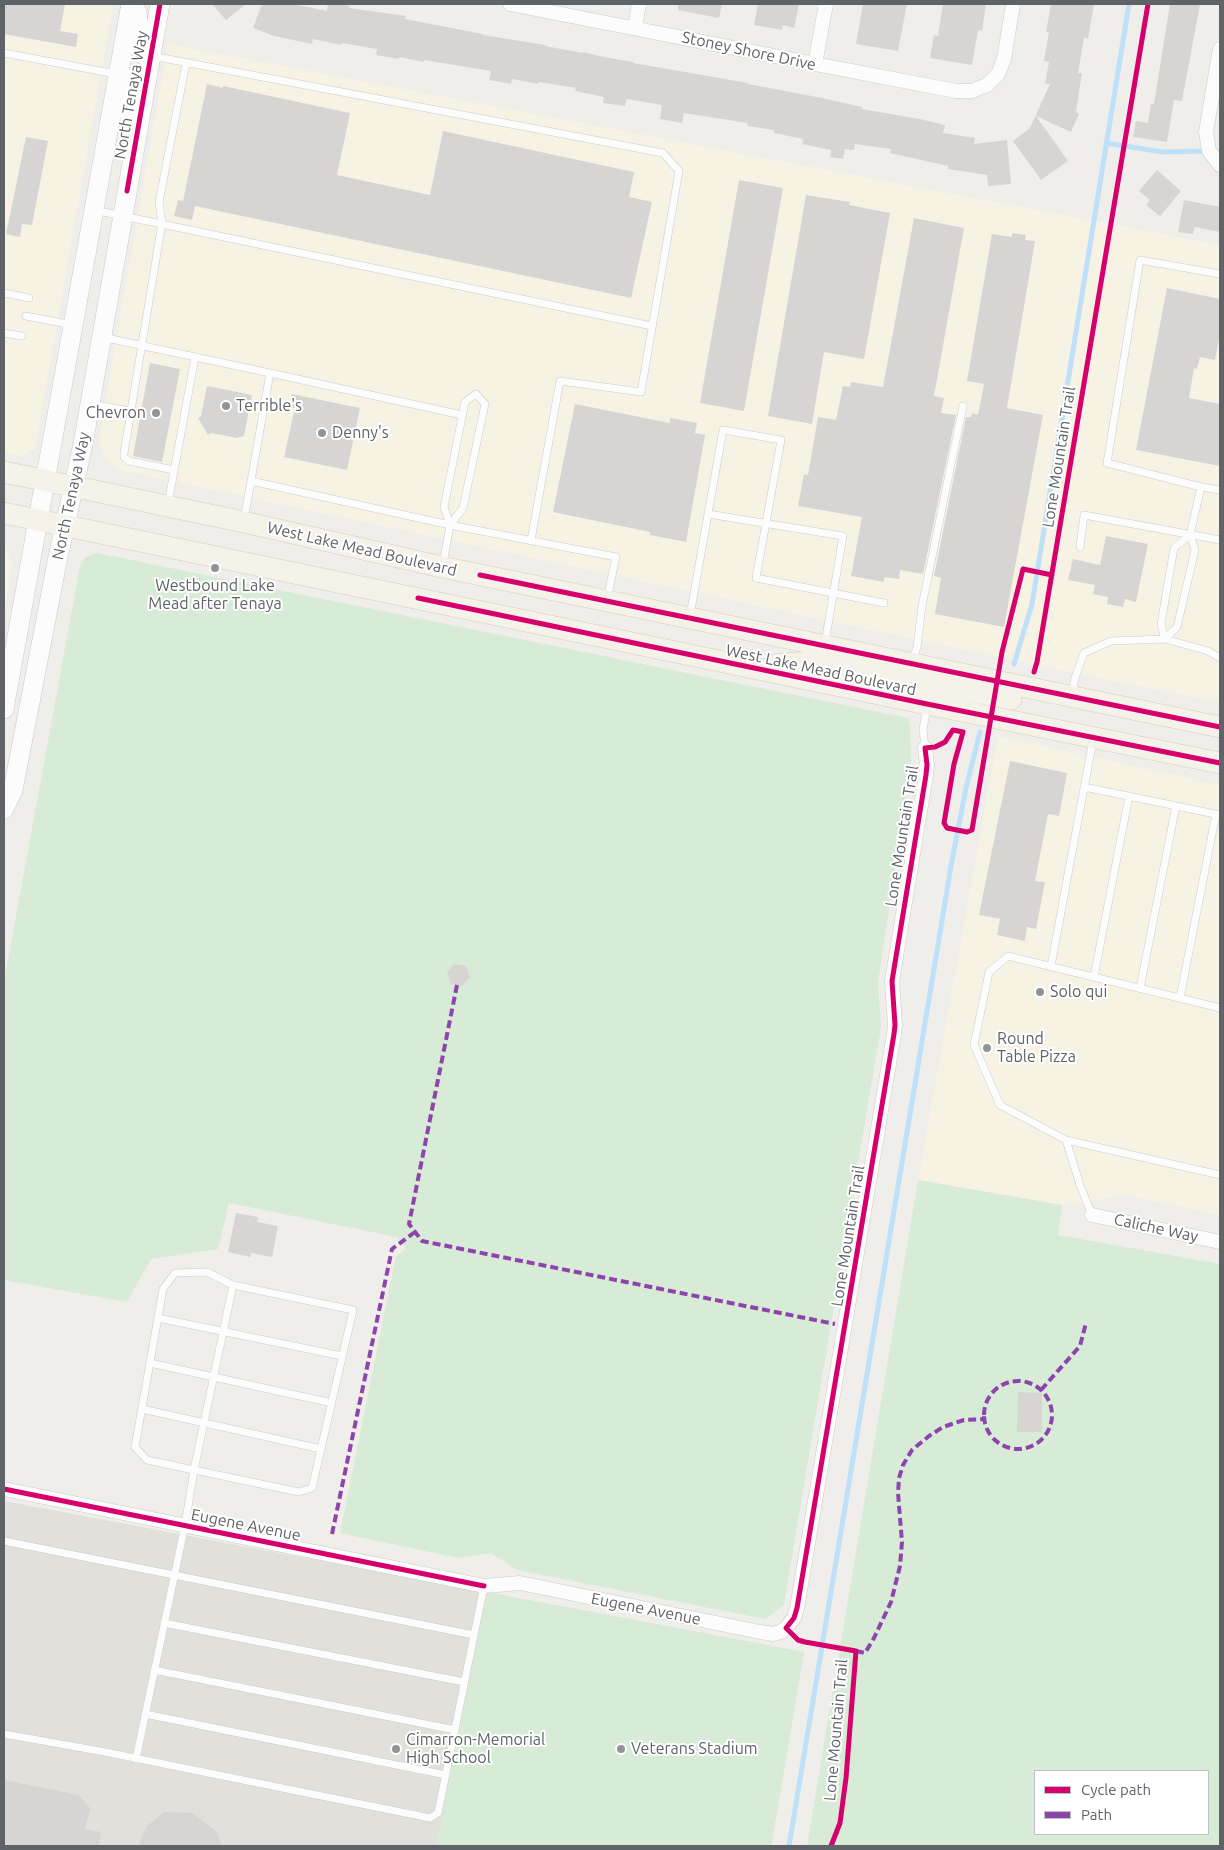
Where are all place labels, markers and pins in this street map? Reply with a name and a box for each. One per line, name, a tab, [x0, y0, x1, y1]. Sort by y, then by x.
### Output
place label: Terrible's	[236, 396, 302, 416]
marker: Terrible's	[220, 400, 232, 412]
place label: Chevron	[86, 403, 146, 423]
marker: Chevron	[150, 407, 162, 419]
place label: Denny's	[332, 423, 389, 443]
marker: Denny's	[316, 427, 328, 439]
marker: Westbound Lake Mead after Tenaya	[209, 562, 221, 574]
place label: Westbound Lake Mead after Tenaya	[148, 576, 282, 614]
place label: Solo qui	[1050, 982, 1107, 1002]
marker: Solo qui	[1034, 986, 1046, 998]
place label: Round Table Pizza	[997, 1029, 1076, 1067]
marker: Round Table Pizza	[981, 1042, 993, 1054]
place label: Cimarron-Memorial High School	[406, 1730, 545, 1768]
place label: Veterans Stadium	[631, 1739, 758, 1759]
marker: Cimarron-Memorial High School	[390, 1743, 402, 1755]
marker: Veterans Stadium	[615, 1743, 627, 1755]

